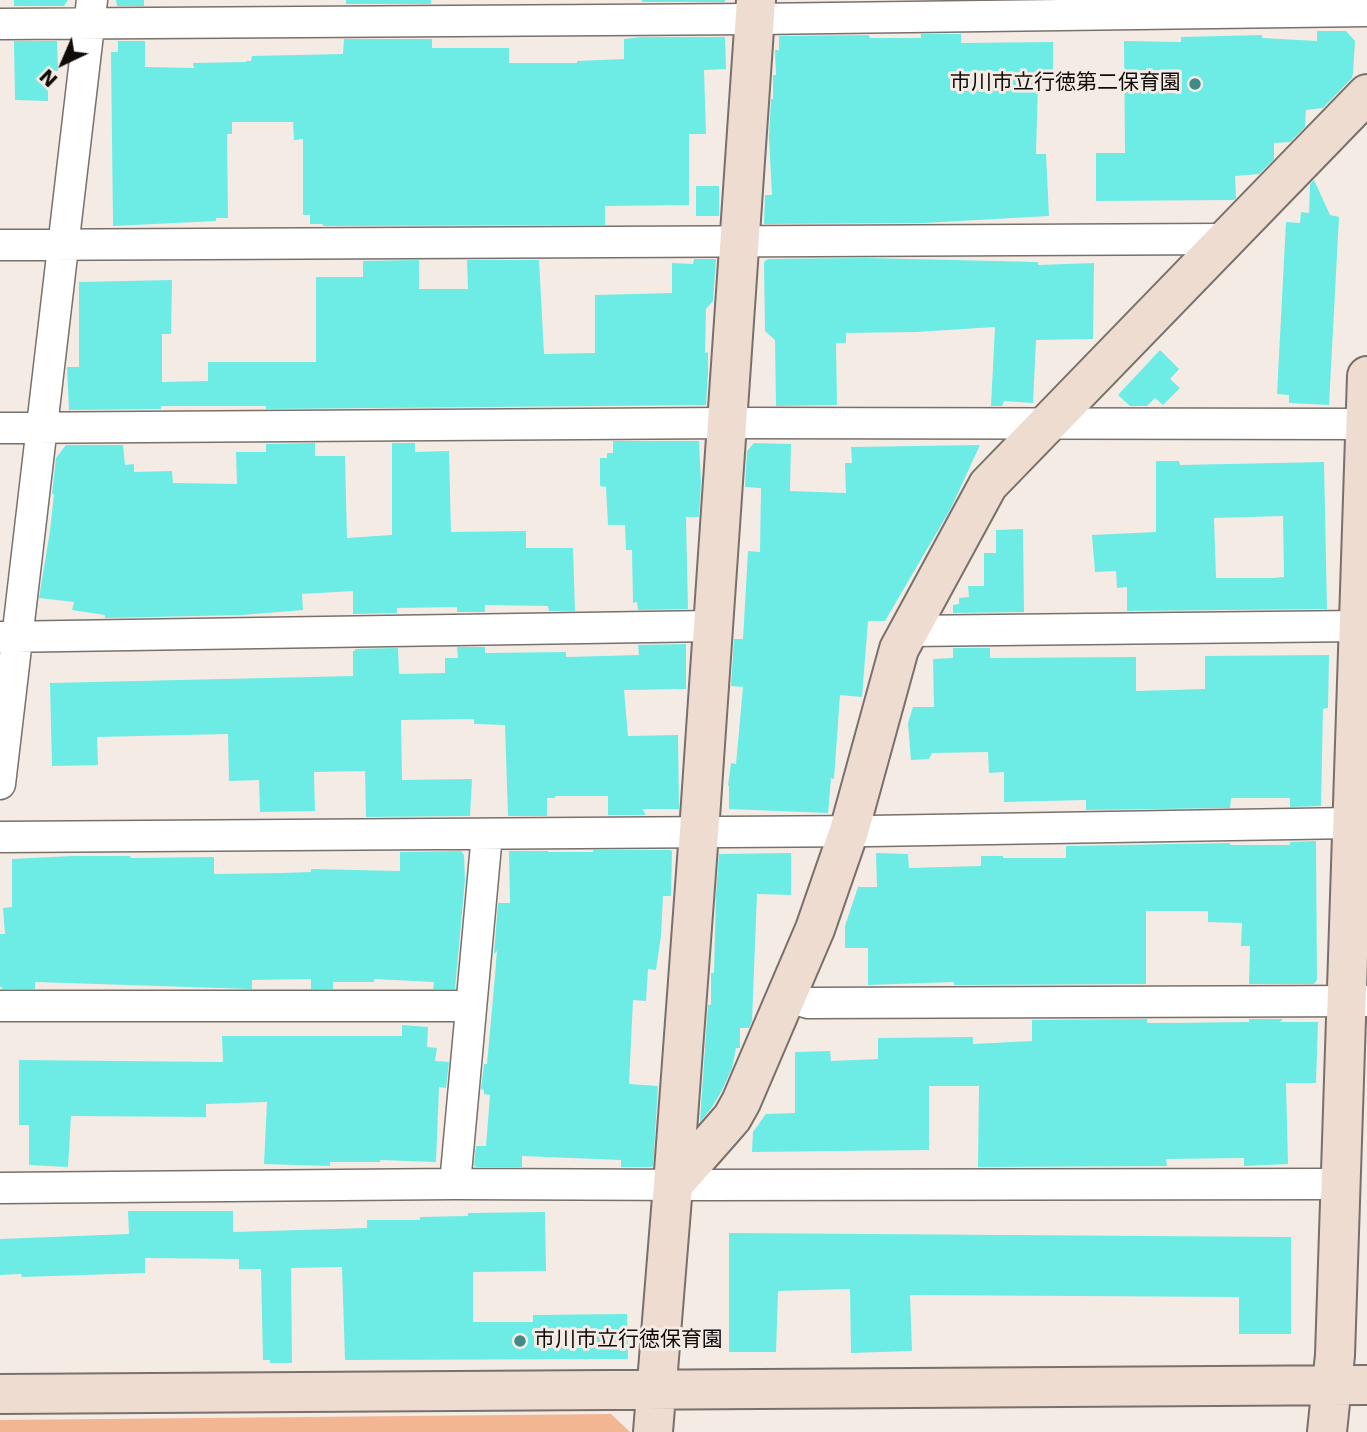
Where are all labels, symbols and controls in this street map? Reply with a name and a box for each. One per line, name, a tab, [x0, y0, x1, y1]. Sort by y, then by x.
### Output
north arrow	[28, 28, 98, 98]
text: N	[35, 65, 62, 92]
place label: 市川市立行徳第二保育園	[950, 71, 1181, 97]
marker: 市川市立行徳第二保育園	[1187, 76, 1203, 92]
place label: 市川市立行徳保育園	[534, 1328, 723, 1354]
marker: 市川市立行徳保育園	[512, 1333, 528, 1349]

